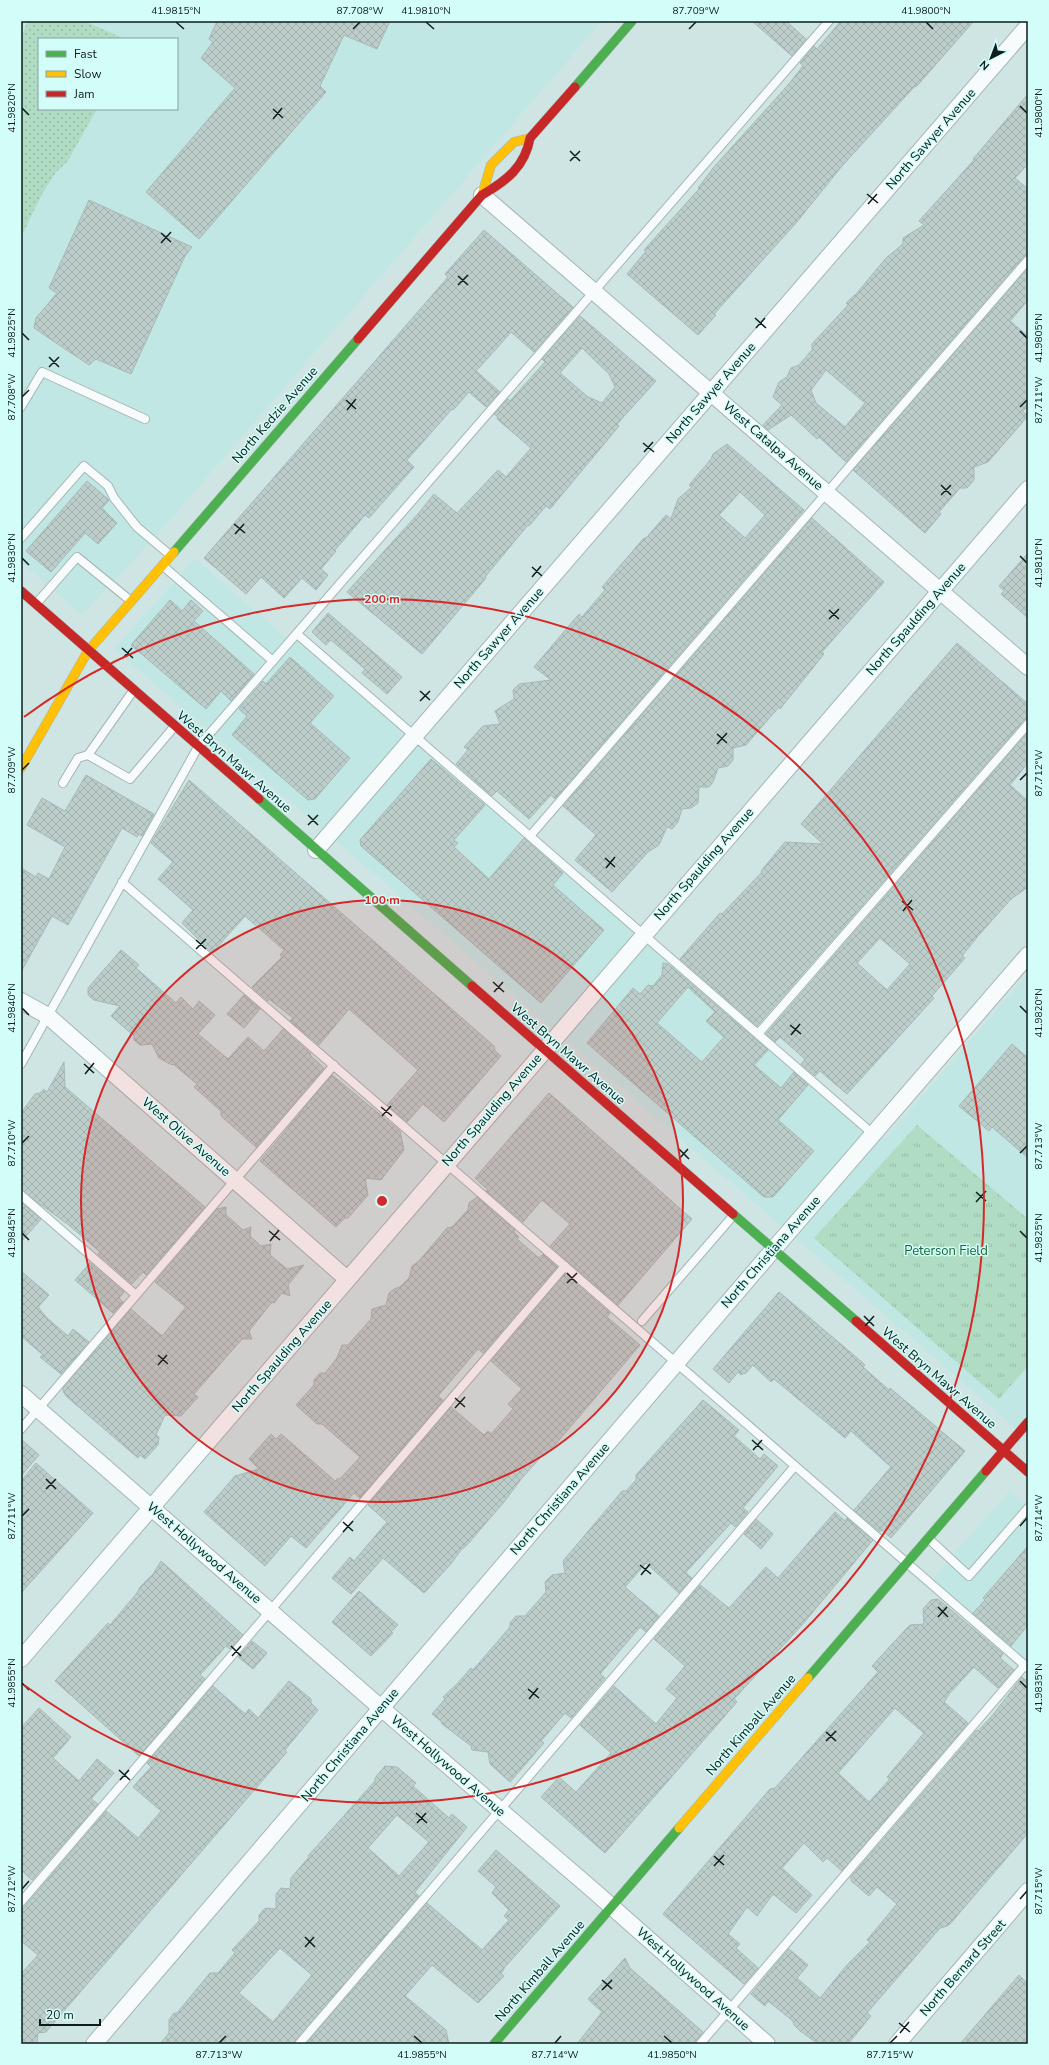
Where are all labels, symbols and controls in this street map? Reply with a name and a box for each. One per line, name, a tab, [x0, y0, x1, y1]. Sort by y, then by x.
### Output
text: 41.9815°N	[151, 4, 201, 18]
text: 87.708°W	[336, 4, 384, 18]
text: 41.9810°N	[401, 4, 451, 18]
text: 87.709°W	[672, 4, 720, 18]
text: 41.9800°N	[901, 4, 951, 18]
legend	[38, 38, 178, 110]
north arrow	[971, 38, 1011, 78]
text: Fast	[74, 46, 97, 62]
text: N	[977, 57, 993, 73]
text: Slow	[74, 66, 102, 82]
text: 41.9820°N	[5, 83, 19, 133]
street label: North Sawyer Avenue	[882, 84, 980, 194]
text: Jam	[73, 86, 95, 102]
text: 41.9800°N	[1032, 88, 1046, 138]
text: 41.9825°N	[5, 308, 19, 358]
text: 41.9805°N	[1032, 313, 1046, 363]
street label: North Sawyer Avenue	[662, 338, 760, 448]
street label: North Kedzie Avenue	[228, 363, 322, 467]
text: 87.708°W	[5, 373, 19, 421]
text: 87.711°W	[1032, 376, 1046, 424]
street label: West Catalpa Avenue	[719, 397, 827, 495]
text: 41.9830°N	[5, 533, 19, 583]
text: 41.9810°N	[1032, 538, 1046, 588]
street label: North Spaulding Avenue	[862, 559, 970, 679]
street label: North Sawyer Avenue	[450, 583, 548, 693]
text: 200 m	[364, 591, 400, 607]
street label: West Bryn Mawr Avenue	[173, 707, 295, 817]
text: 87.709°W	[5, 746, 19, 794]
text: 87.712°W	[1032, 749, 1046, 797]
street label: North Spaulding Avenue	[650, 804, 758, 924]
text: 100 m	[364, 892, 400, 908]
text: 41.9840°N	[5, 983, 19, 1033]
text: 41.9820°N	[1032, 988, 1046, 1038]
street label: West Bryn Mawr Avenue	[507, 999, 629, 1109]
street label: North Spaulding Avenue	[438, 1050, 546, 1170]
street label: West Olive Avenue	[138, 1093, 234, 1181]
text: 87.710°W	[5, 1119, 19, 1167]
text: 87.713°W	[1032, 1122, 1046, 1170]
street label: North Christiana Avenue	[717, 1192, 825, 1312]
centre of rings	[375, 1194, 389, 1208]
text: 41.9845°N	[5, 1208, 19, 1258]
text: 41.9825°N	[1032, 1213, 1046, 1263]
park label: Peterson Field	[904, 1242, 988, 1260]
street label: North Spaulding Avenue	[228, 1296, 336, 1416]
street label: West Bryn Mawr Avenue	[878, 1323, 1000, 1433]
street label: North Christiana Avenue	[506, 1439, 614, 1559]
text: 87.711°W	[5, 1492, 19, 1540]
text: 87.714°W	[1032, 1494, 1046, 1542]
street label: West Hollywood Avenue	[143, 1498, 265, 1608]
text: 41.9855°N	[5, 1658, 19, 1708]
text: 41.9835°N	[1032, 1663, 1046, 1713]
street label: North Kimball Avenue	[702, 1670, 800, 1780]
street label: North Christiana Avenue	[297, 1684, 403, 1806]
street label: West Hollywood Avenue	[387, 1711, 509, 1821]
text: 87.712°W	[5, 1865, 19, 1913]
text: 87.715°W	[1032, 1867, 1046, 1915]
street label: North Bernard Street	[916, 1915, 1010, 2020]
street label: North Kimball Avenue	[491, 1916, 589, 2026]
street label: West Hollywood Avenue	[633, 1923, 754, 2035]
scale bar	[40, 2001, 100, 2027]
text: 20 m	[46, 2007, 74, 2023]
text: 87.713°W	[195, 2048, 243, 2062]
text: 41.9855°N	[397, 2048, 447, 2062]
text: 87.714°W	[531, 2048, 579, 2062]
text: 41.9850°N	[647, 2048, 697, 2062]
text: 87.715°W	[866, 2048, 914, 2062]

